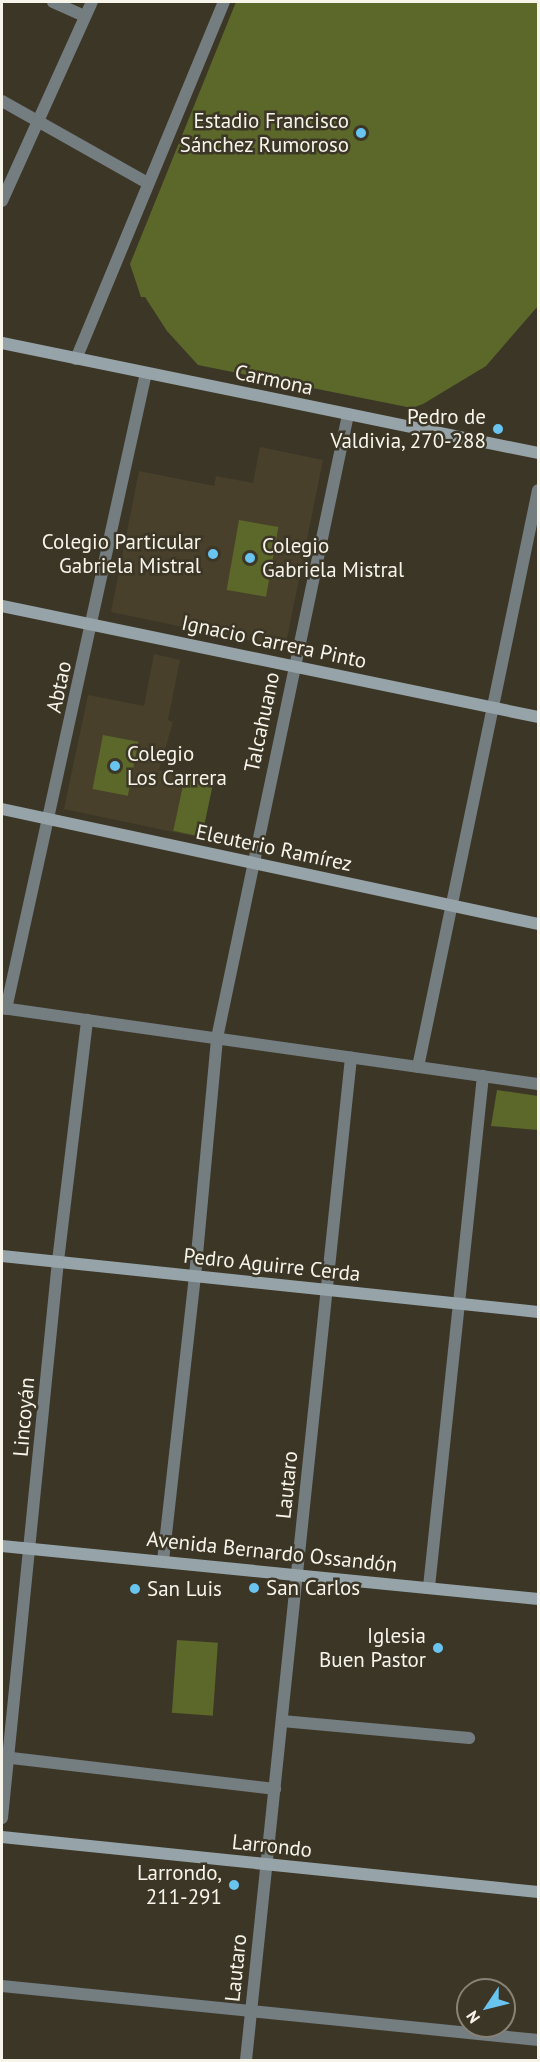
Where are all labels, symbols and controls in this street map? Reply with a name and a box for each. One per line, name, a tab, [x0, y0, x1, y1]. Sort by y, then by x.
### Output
place label: Estadio Francisco Sánchez Rumoroso	[179, 108, 349, 158]
marker: Estadio Francisco Sánchez Rumoroso	[354, 126, 368, 140]
street label: Carmona	[233, 359, 315, 401]
place label: Pedro de Valdivia, 270-288	[329, 404, 486, 454]
marker: Pedro de Valdivia, 270-288	[491, 422, 505, 436]
place label: Colegio Particular Gabriela Mistral	[42, 529, 201, 579]
place label: Colegio Gabriela Mistral	[262, 533, 404, 583]
marker: Colegio Particular Gabriela Mistral	[206, 547, 220, 561]
marker: Colegio Gabriela Mistral	[243, 551, 257, 565]
street label: Ignacio Carrera Pinto	[179, 610, 369, 674]
street label: Abtao	[41, 659, 77, 715]
street label: Talcahuano	[239, 670, 285, 774]
place label: Colegio Los Carrera	[127, 741, 227, 791]
marker: Colegio Los Carrera	[108, 759, 122, 773]
street label: Eleuterio Ramírez	[194, 819, 354, 877]
street label: Pedro Aguirre Cerda	[182, 1243, 362, 1287]
street label: Lincoyán	[8, 1376, 40, 1458]
street label: Lautaro	[271, 1450, 303, 1520]
street label: Avenida Bernardo Ossandón	[145, 1526, 399, 1578]
place label: San Carlos	[266, 1575, 360, 1601]
place label: San Luis	[147, 1576, 222, 1602]
marker: San Carlos	[247, 1581, 261, 1595]
marker: San Luis	[128, 1582, 142, 1596]
place label: Iglesia Buen Pastor	[319, 1623, 426, 1673]
marker: Iglesia Buen Pastor	[431, 1641, 445, 1655]
street label: Larrondo	[231, 1829, 313, 1863]
place label: Larrondo, 211-291	[137, 1860, 222, 1910]
marker: Larrondo, 211-291	[227, 1878, 241, 1892]
street label: Lautaro	[220, 1933, 252, 2003]
north arrow	[456, 1978, 516, 2038]
text: N	[462, 2007, 484, 2027]

